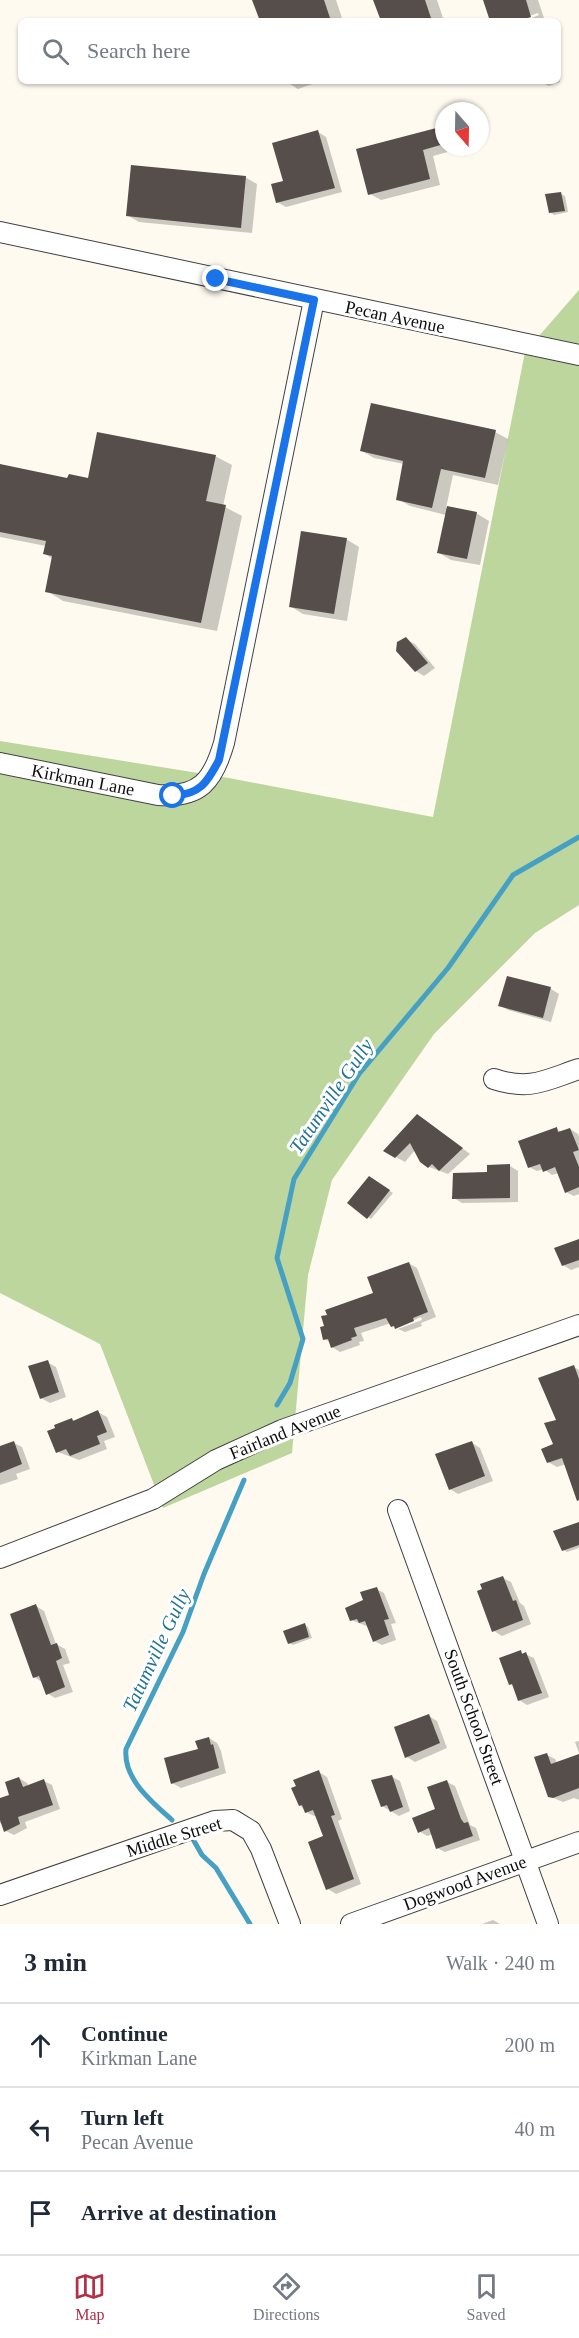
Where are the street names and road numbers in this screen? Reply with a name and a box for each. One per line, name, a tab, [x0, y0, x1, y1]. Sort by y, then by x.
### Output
street label: Pecan Avenue	[343, 297, 447, 337]
street label: Kirkman Lane	[30, 760, 136, 800]
street label: Fairland Avenue	[226, 1401, 344, 1463]
street label: South School Street	[440, 1646, 508, 1788]
street label: Middle Street	[124, 1813, 224, 1861]
street label: Dogwood Avenue	[401, 1852, 529, 1914]

